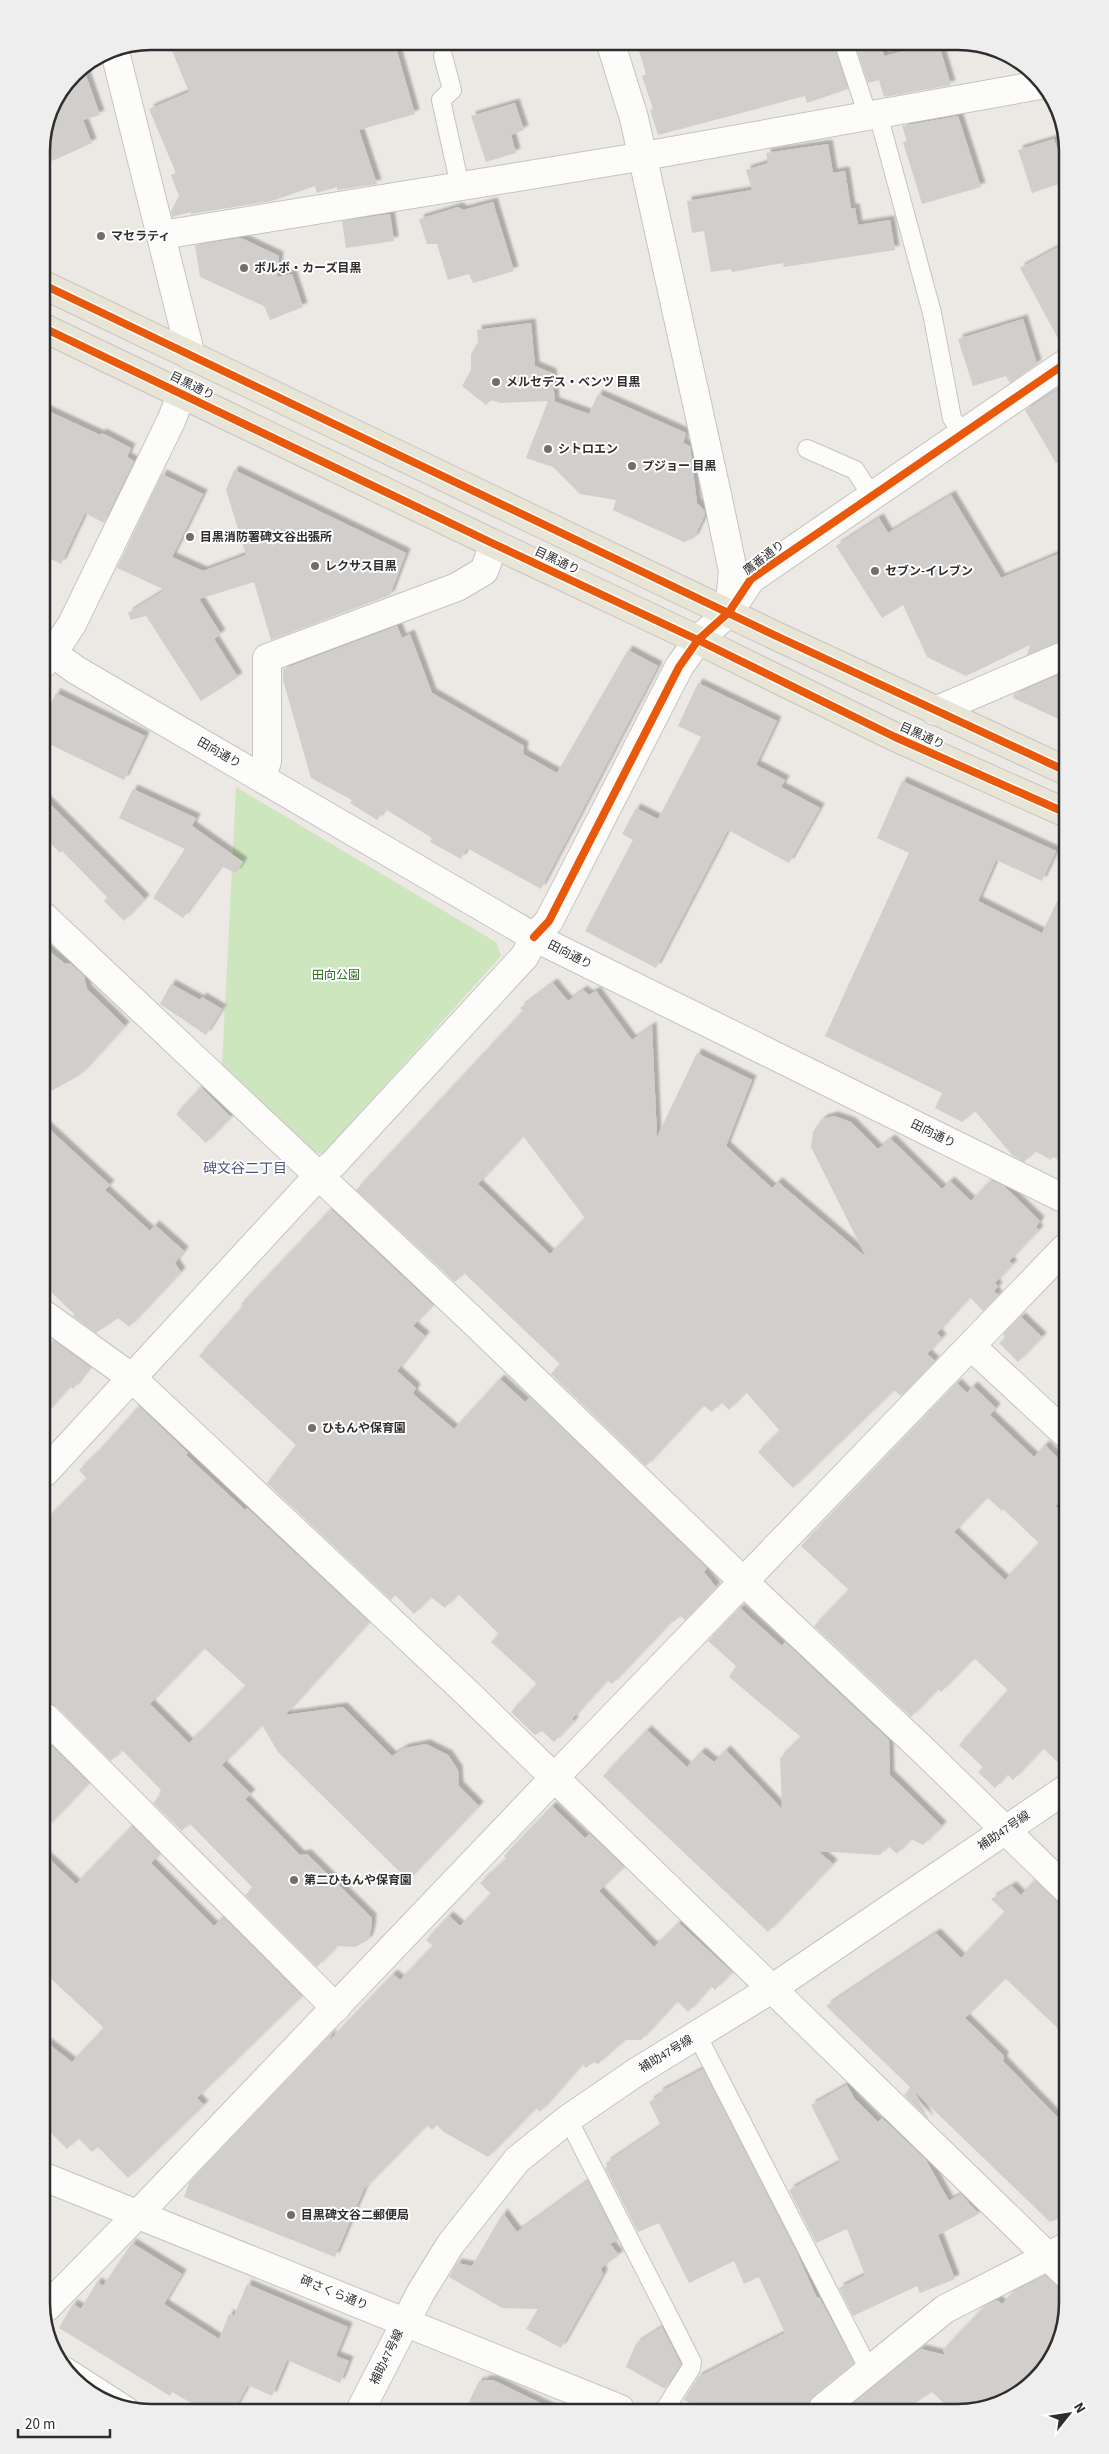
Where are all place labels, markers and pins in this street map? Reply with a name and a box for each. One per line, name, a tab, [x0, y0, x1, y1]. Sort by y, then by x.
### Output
place label: マセラティ	[111, 228, 170, 245]
marker: マセラティ	[95, 230, 107, 242]
place label: ボルボ・カーズ目黒	[254, 260, 361, 277]
marker: ボルボ・カーズ目黒	[238, 262, 250, 274]
place label: メルセデス・ベンツ 目黒	[506, 374, 640, 391]
marker: メルセデス・ベンツ 目黒	[490, 376, 502, 388]
place label: シトロエン	[558, 441, 618, 458]
marker: シトロエン	[542, 443, 554, 455]
place label: プジョー 目黒	[642, 458, 716, 475]
marker: プジョー 目黒	[626, 460, 638, 472]
place label: 目黒消防署碑文谷出張所	[200, 529, 332, 546]
marker: 目黒消防署碑文谷出張所	[184, 531, 196, 543]
place label: レクサス目黒	[325, 558, 397, 575]
marker: レクサス目黒	[309, 560, 321, 572]
place label: セブン-イレブン	[885, 563, 973, 580]
marker: セブン-イレブン	[869, 565, 881, 577]
place label: ひもんや保育園	[322, 1420, 406, 1437]
marker: ひもんや保育園	[306, 1422, 318, 1434]
place label: 第二ひもんや保育園	[304, 1872, 412, 1889]
marker: 第二ひもんや保育園	[288, 1874, 300, 1886]
place label: 目黒碑文谷二郵便局	[301, 2207, 409, 2224]
marker: 目黒碑文谷二郵便局	[285, 2209, 297, 2221]

